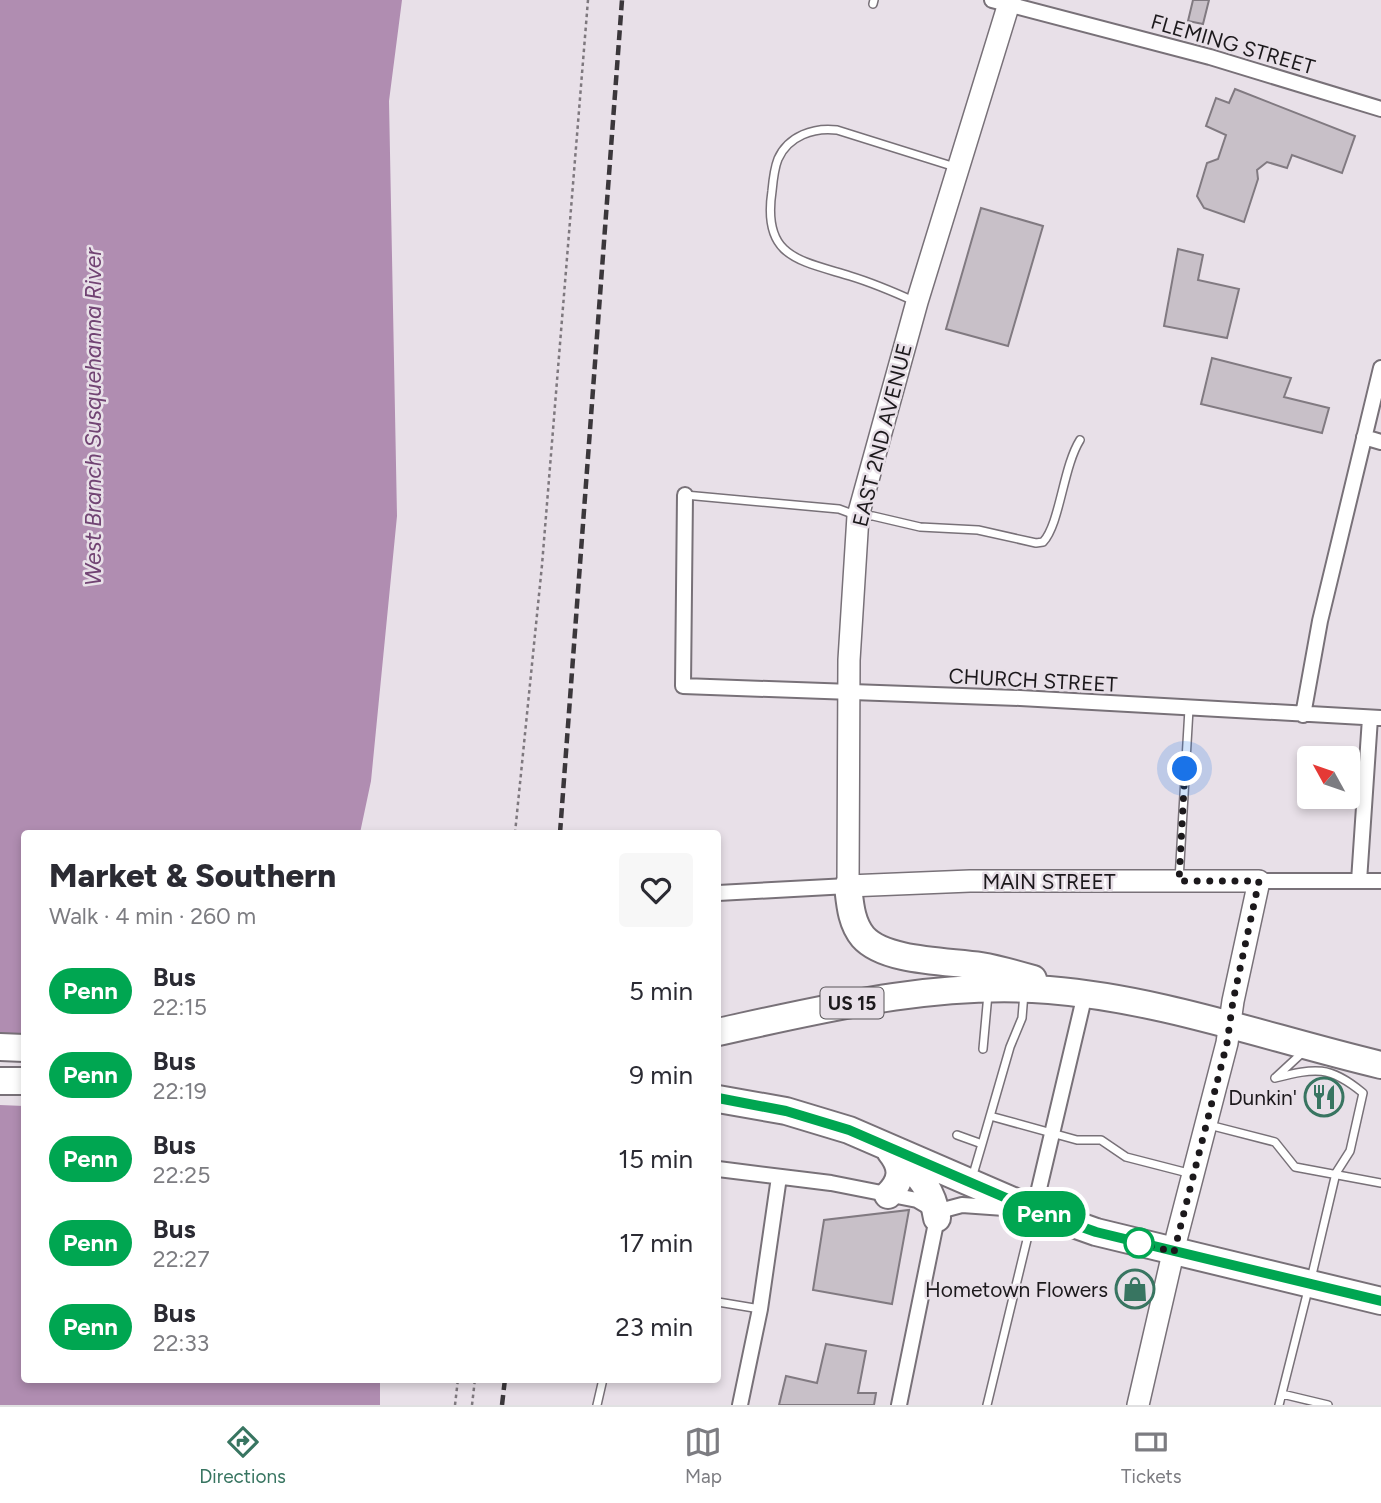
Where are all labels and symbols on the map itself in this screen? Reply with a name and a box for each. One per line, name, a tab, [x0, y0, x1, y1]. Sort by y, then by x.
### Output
street label: FLEMING STREET	[1148, 9, 1318, 80]
water label: West Branch Susquehanna River	[79, 247, 107, 586]
street label: EAST 2ND AVENUE	[847, 341, 917, 529]
street label: CHURCH STREET	[948, 663, 1118, 697]
north arrow	[1297, 746, 1360, 808]
your location	[1167, 751, 1202, 786]
street label: MAIN STREET	[982, 869, 1116, 894]
road number: US 15	[820, 987, 884, 1018]
restaurant icon: Dunkin'	[1303, 1076, 1345, 1118]
place label: Dunkin'	[1228, 1085, 1297, 1110]
line badge: Penn	[995, 1191, 1093, 1237]
unlabelled marker	[1124, 1228, 1154, 1258]
shop icon: Hometown Flowers	[1114, 1268, 1156, 1310]
place label: Hometown Flowers	[925, 1277, 1108, 1302]

